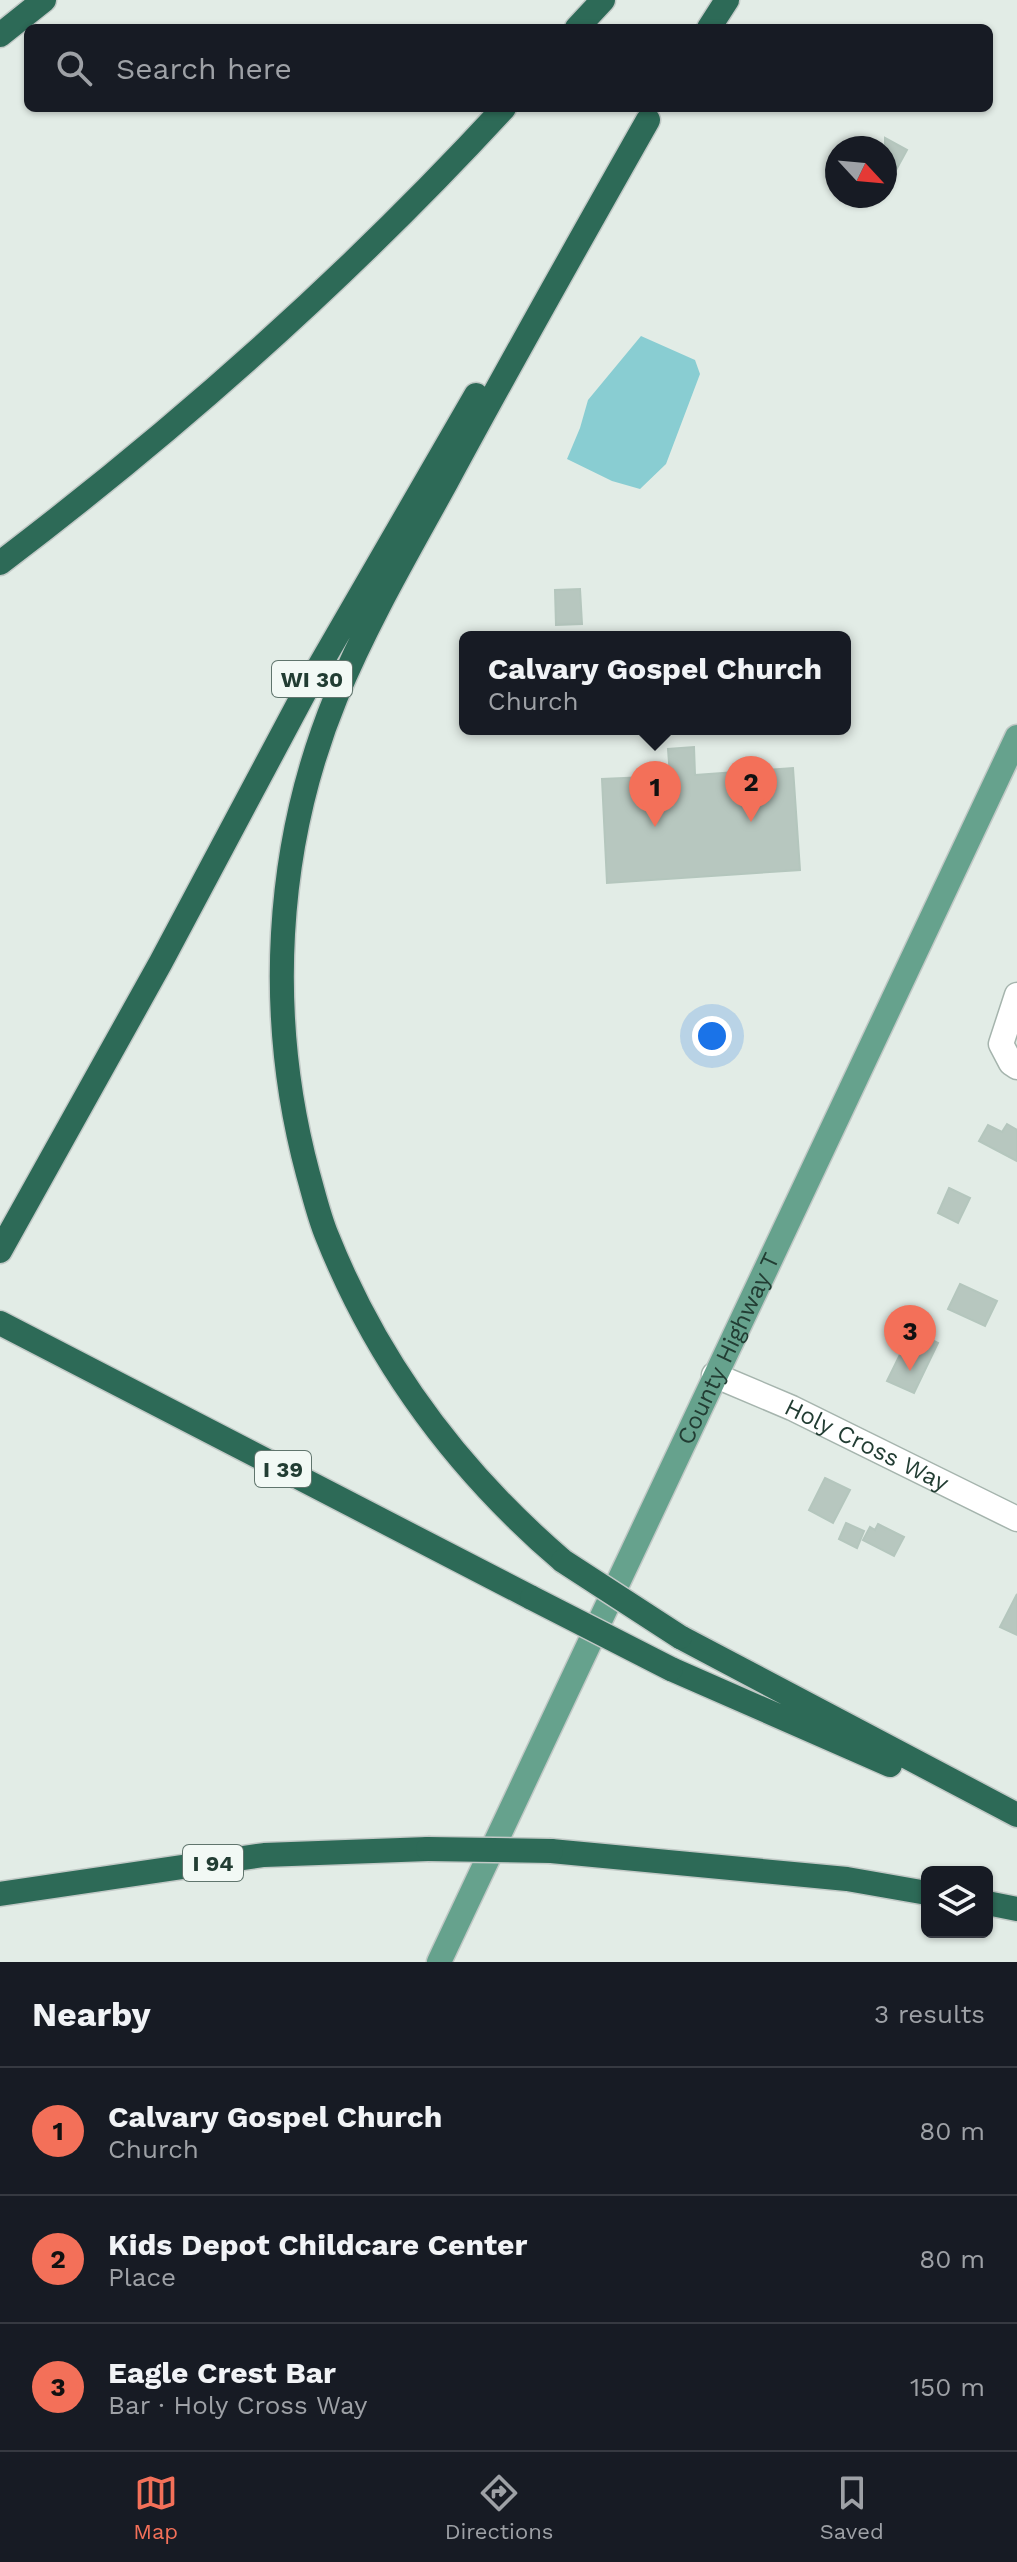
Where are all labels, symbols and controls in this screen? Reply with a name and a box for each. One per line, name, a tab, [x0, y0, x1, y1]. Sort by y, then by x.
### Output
search box	[24, 24, 993, 112]
icon: search	[52, 46, 96, 90]
text: Search here	[116, 51, 292, 86]
north arrow	[825, 136, 897, 208]
popup	[459, 631, 851, 735]
text: Calvary Gospel Church	[488, 651, 822, 686]
road number: WI 30	[272, 661, 352, 697]
text: Church	[488, 686, 579, 716]
pin: 2	[725, 756, 777, 822]
pin: 1	[629, 761, 681, 827]
your location	[692, 1016, 732, 1056]
street label: County Highway T	[671, 1249, 785, 1449]
pin: 3	[884, 1305, 936, 1371]
street label: Holy Cross Way	[780, 1393, 954, 1497]
road number: I 39	[255, 1451, 311, 1487]
road number: I 94	[183, 1845, 243, 1881]
map controls	[921, 1866, 993, 1938]
button: layers	[921, 1866, 993, 1938]
text: Nearby	[32, 1994, 151, 2034]
text: 3 results	[874, 1999, 985, 2029]
text: Calvary Gospel Church	[108, 2099, 442, 2134]
text: 1	[52, 2116, 64, 2146]
text: 80 m	[919, 2116, 985, 2146]
text: Church	[108, 2134, 199, 2164]
text: Kids Depot Childcare Center	[108, 2227, 527, 2262]
text: 2	[50, 2244, 66, 2274]
text: 80 m	[919, 2244, 985, 2274]
text: Place	[108, 2262, 176, 2292]
text: Eagle Crest Bar	[108, 2355, 336, 2390]
text: 3	[50, 2372, 66, 2402]
text: 150 m	[910, 2372, 985, 2402]
text: Bar · Holy Cross Way	[108, 2390, 367, 2420]
tab: Map	[133, 2471, 178, 2544]
tab: Directions	[445, 2471, 553, 2544]
tab: Saved	[820, 2471, 884, 2544]

